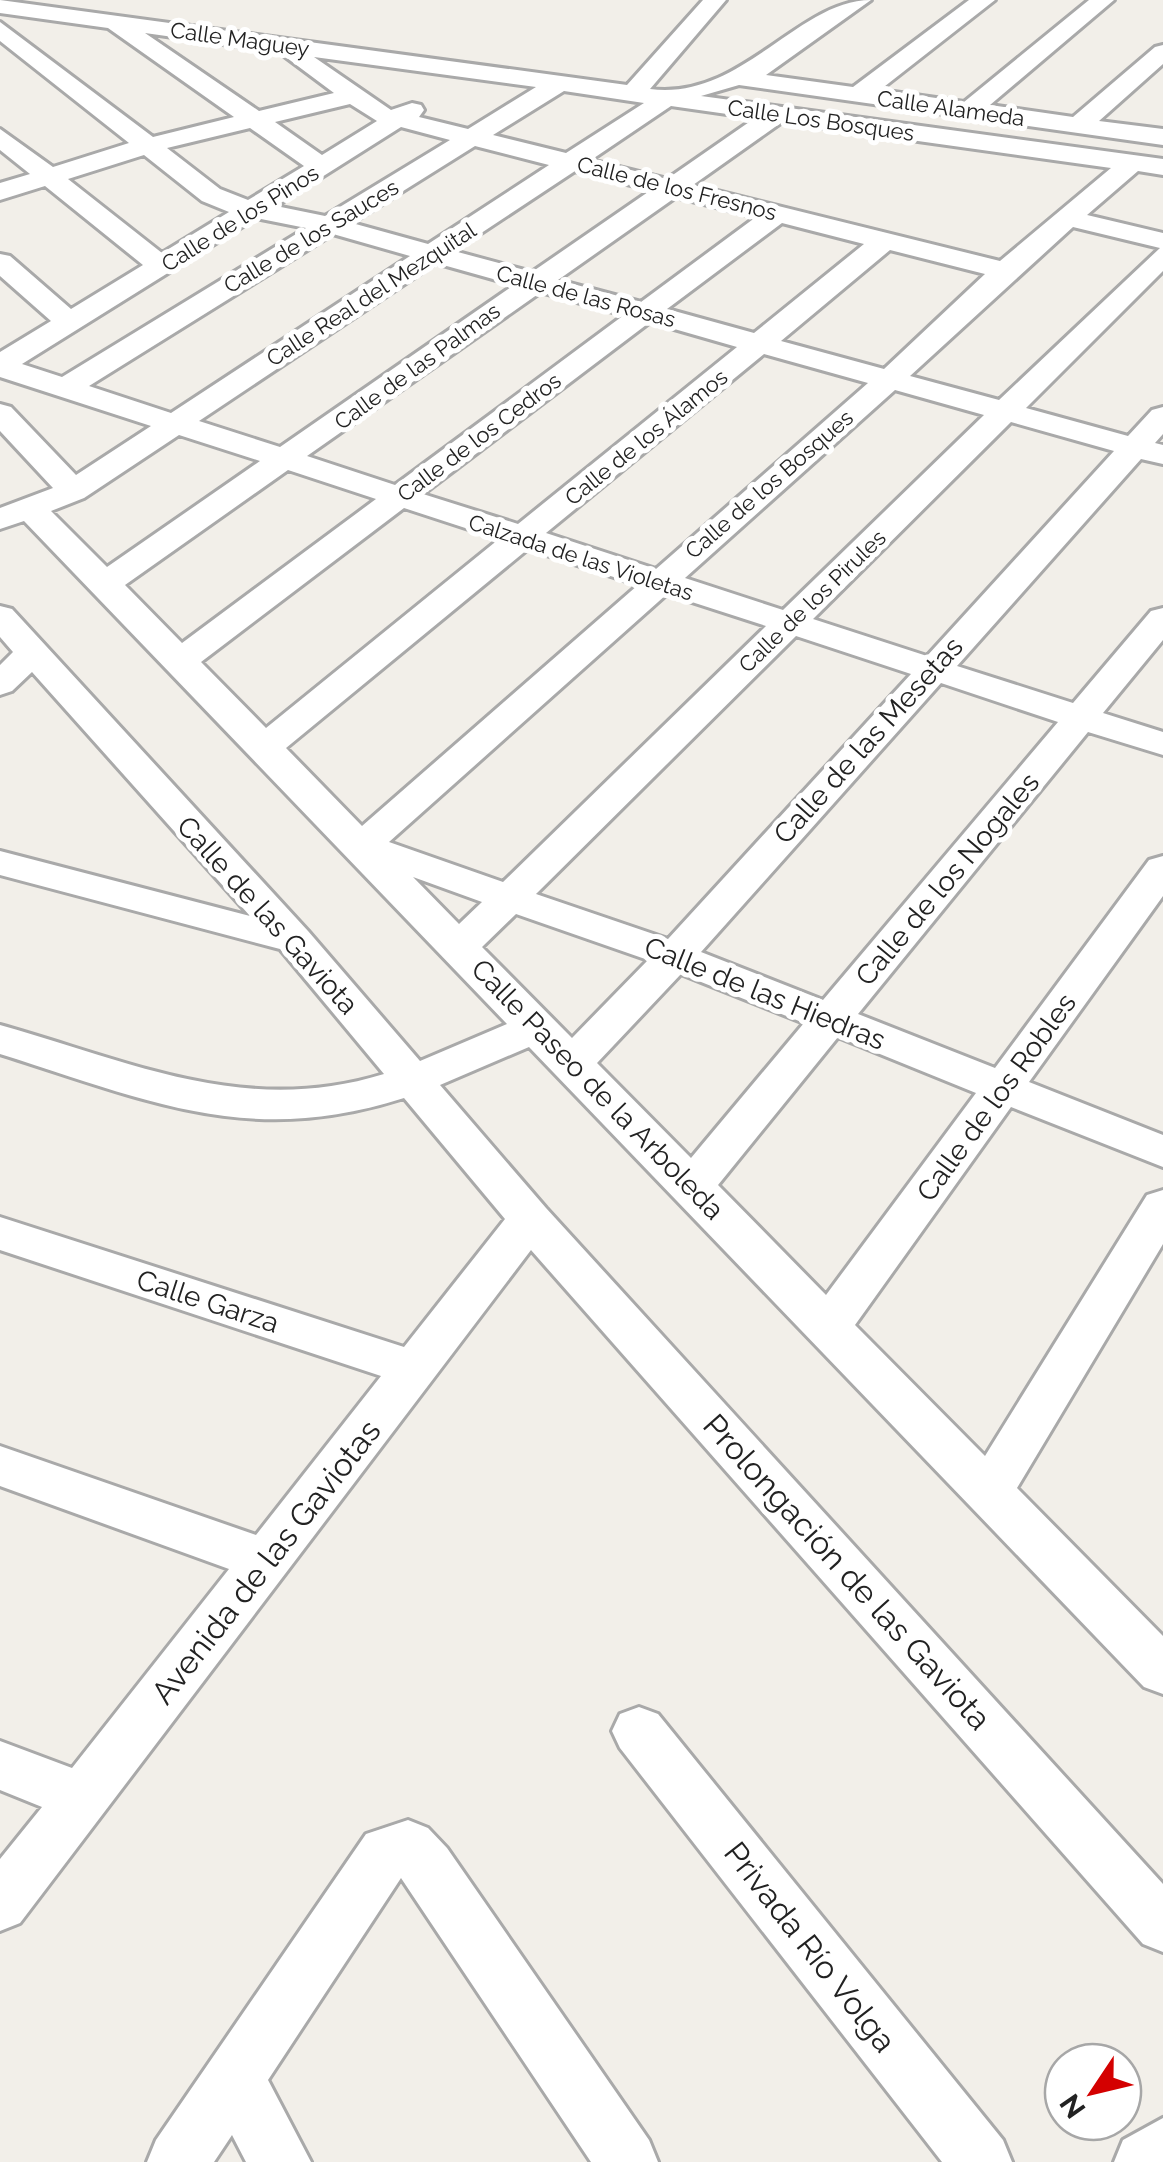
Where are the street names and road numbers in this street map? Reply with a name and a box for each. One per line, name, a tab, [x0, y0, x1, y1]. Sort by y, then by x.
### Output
street label: Calle Maguey	[169, 16, 311, 62]
street label: Calle Alameda	[876, 85, 1026, 131]
street label: Calle Los Bosques	[726, 94, 916, 146]
street label: Calle de los Fresnos	[575, 151, 779, 225]
street label: Calle de los Pinos	[157, 159, 323, 277]
street label: Calle de los Sauces	[219, 174, 403, 298]
street label: Calle Real del Mezquital	[262, 217, 480, 371]
street label: Calle de las Rosas	[494, 260, 678, 332]
street label: Calle de las Palmas	[329, 297, 505, 435]
street label: Calle de los Álamos	[560, 364, 732, 510]
street label: Calle de los Cedros	[392, 367, 566, 507]
street label: Calle de los Bosques	[680, 404, 858, 564]
street label: Calzada de las Violetas	[465, 508, 697, 606]
street label: Calle de los Pirules	[733, 524, 891, 678]
street label: Calle de las Mesetas	[767, 630, 970, 850]
street label: Calle de los Nogales	[849, 766, 1046, 992]
street label: Calle de las Gaviota	[170, 810, 365, 1021]
street label: Calle de las Hiedras	[639, 930, 890, 1057]
street label: Calle Paseo de la Arboleda	[465, 952, 731, 1226]
street label: Calle de los Robles	[910, 987, 1083, 1208]
street label: Calle Garza	[133, 1263, 283, 1340]
street label: Prolongación de las Gaviota	[696, 1407, 999, 1737]
street label: Avenida de las Gaviotas	[143, 1412, 388, 1711]
street label: Privada Río Volga	[717, 1834, 904, 2059]

